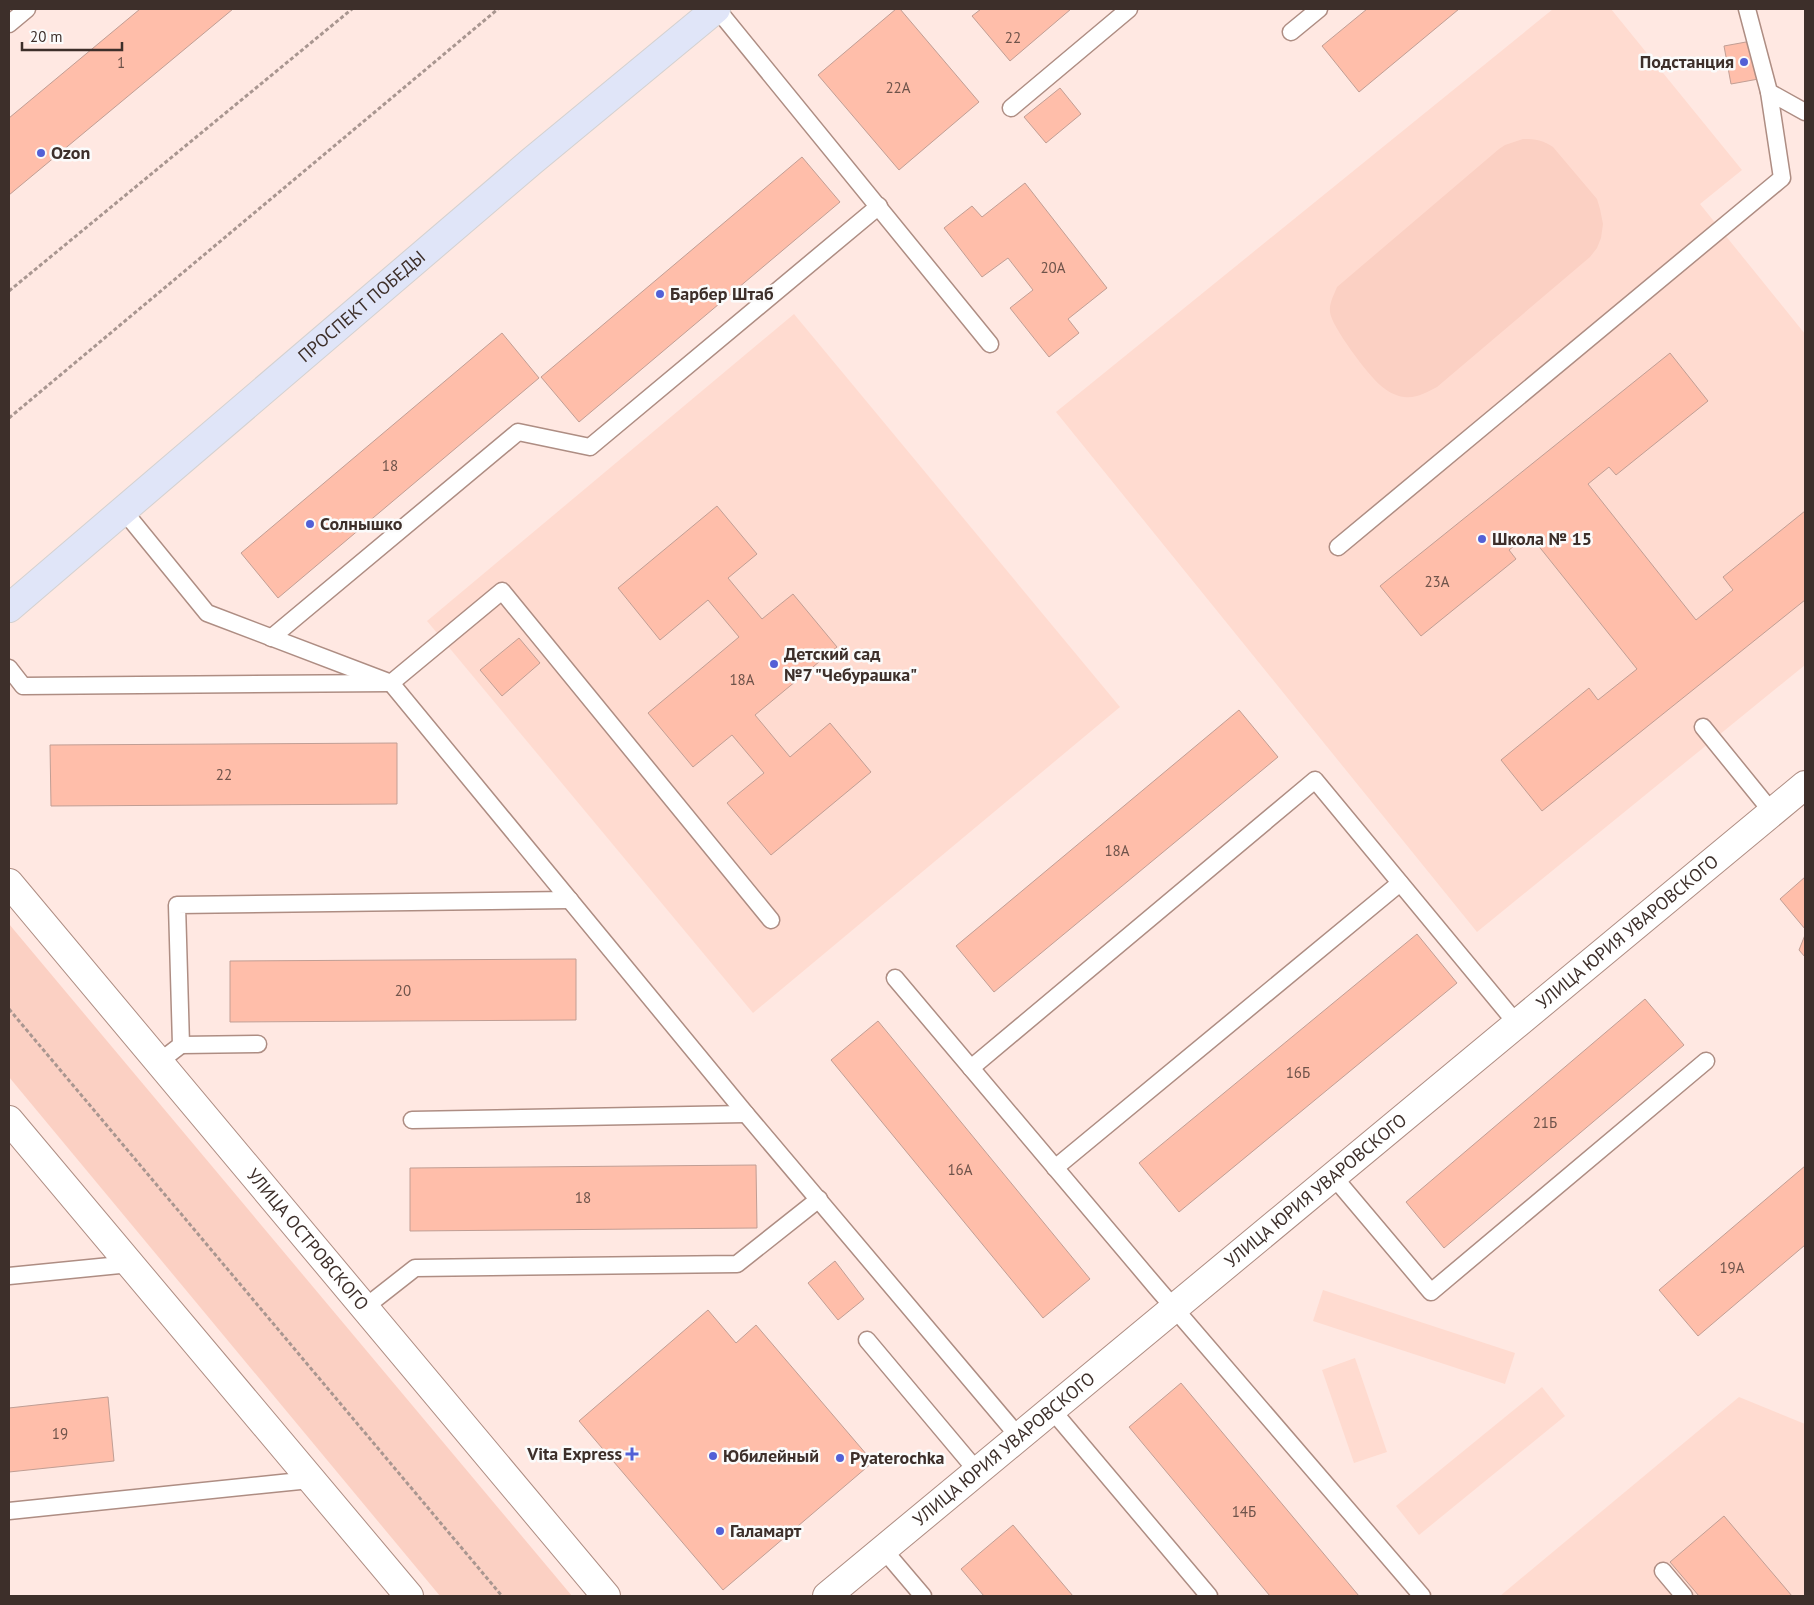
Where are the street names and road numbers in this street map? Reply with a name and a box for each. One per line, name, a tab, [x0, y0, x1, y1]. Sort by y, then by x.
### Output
street label: ПРОСПЕКТ ПОБЕДЫ	[293, 245, 430, 367]
street label: УЛИЦА ЮРИЯ УВАРОВСКОГО	[1532, 850, 1723, 1014]
street label: УЛИЦА ЮРИЯ УВАРОВСКОГО	[1220, 1108, 1411, 1272]
street label: УЛИЦА ОСТРОВСКОГО	[242, 1164, 374, 1315]
street label: УЛИЦА ЮРИЯ УВАРОВСКОГО	[908, 1367, 1099, 1531]

